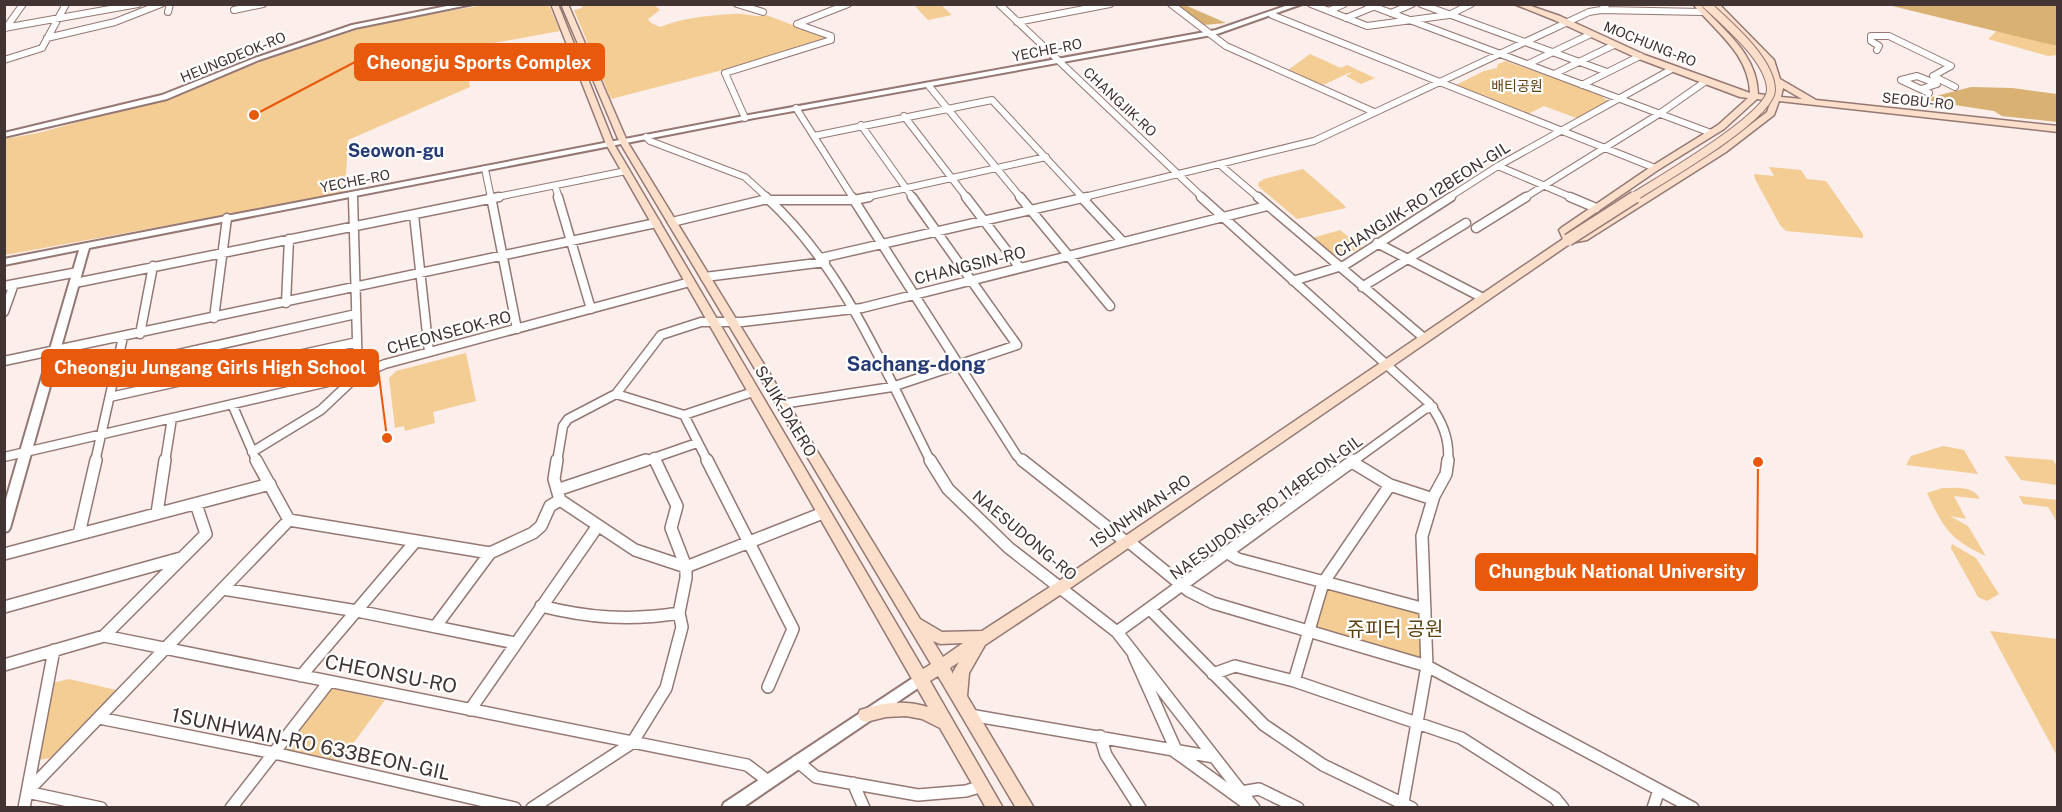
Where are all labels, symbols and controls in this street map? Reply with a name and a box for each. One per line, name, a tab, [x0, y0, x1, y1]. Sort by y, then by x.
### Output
street label: MOCHUNG-RO	[1601, 18, 1699, 70]
street label: HEUNGDEOK-RO	[178, 29, 288, 85]
street label: YECHE-RO	[1011, 35, 1083, 65]
callout: Cheongju Sports Complex	[355, 44, 604, 80]
text: Cheongju Sports Complex	[367, 52, 592, 73]
street label: CHANGJIK-RO	[1080, 64, 1160, 140]
park label: 배티공원	[1491, 78, 1543, 94]
street label: SEOBU-RO	[1881, 89, 1955, 113]
street label: CHANGJIK-RO 12BEON-GIL	[1331, 137, 1514, 261]
district label: Seowon-gu	[348, 140, 444, 161]
street label: YECHE-RO	[319, 166, 391, 196]
street label: CHANGSIN-RO	[912, 242, 1028, 289]
street label: CHEONSEOK-RO	[385, 307, 513, 358]
callout: Cheongju Jungang Girls High School	[42, 350, 378, 386]
district label: Sachang-dong	[846, 352, 986, 376]
text: Cheongju Jungang Girls High School	[54, 357, 366, 378]
street label: SAJIK-DAERO	[751, 362, 820, 460]
street label: NAESUDONG-RO 114BEON-GIL	[1166, 431, 1366, 584]
street label: 1SUNHWAN-RO	[1086, 471, 1195, 552]
street label: NAESUDONG-RO	[969, 486, 1081, 585]
callout: Chungbuk National University	[1476, 554, 1757, 590]
text: Chungbuk National University	[1488, 561, 1746, 582]
park label: 쥬피터 공원	[1347, 617, 1443, 641]
street label: CHEONSU-RO	[323, 649, 459, 699]
street label: 1SUNHWAN-RO 633BEON-GIL	[169, 703, 453, 785]

